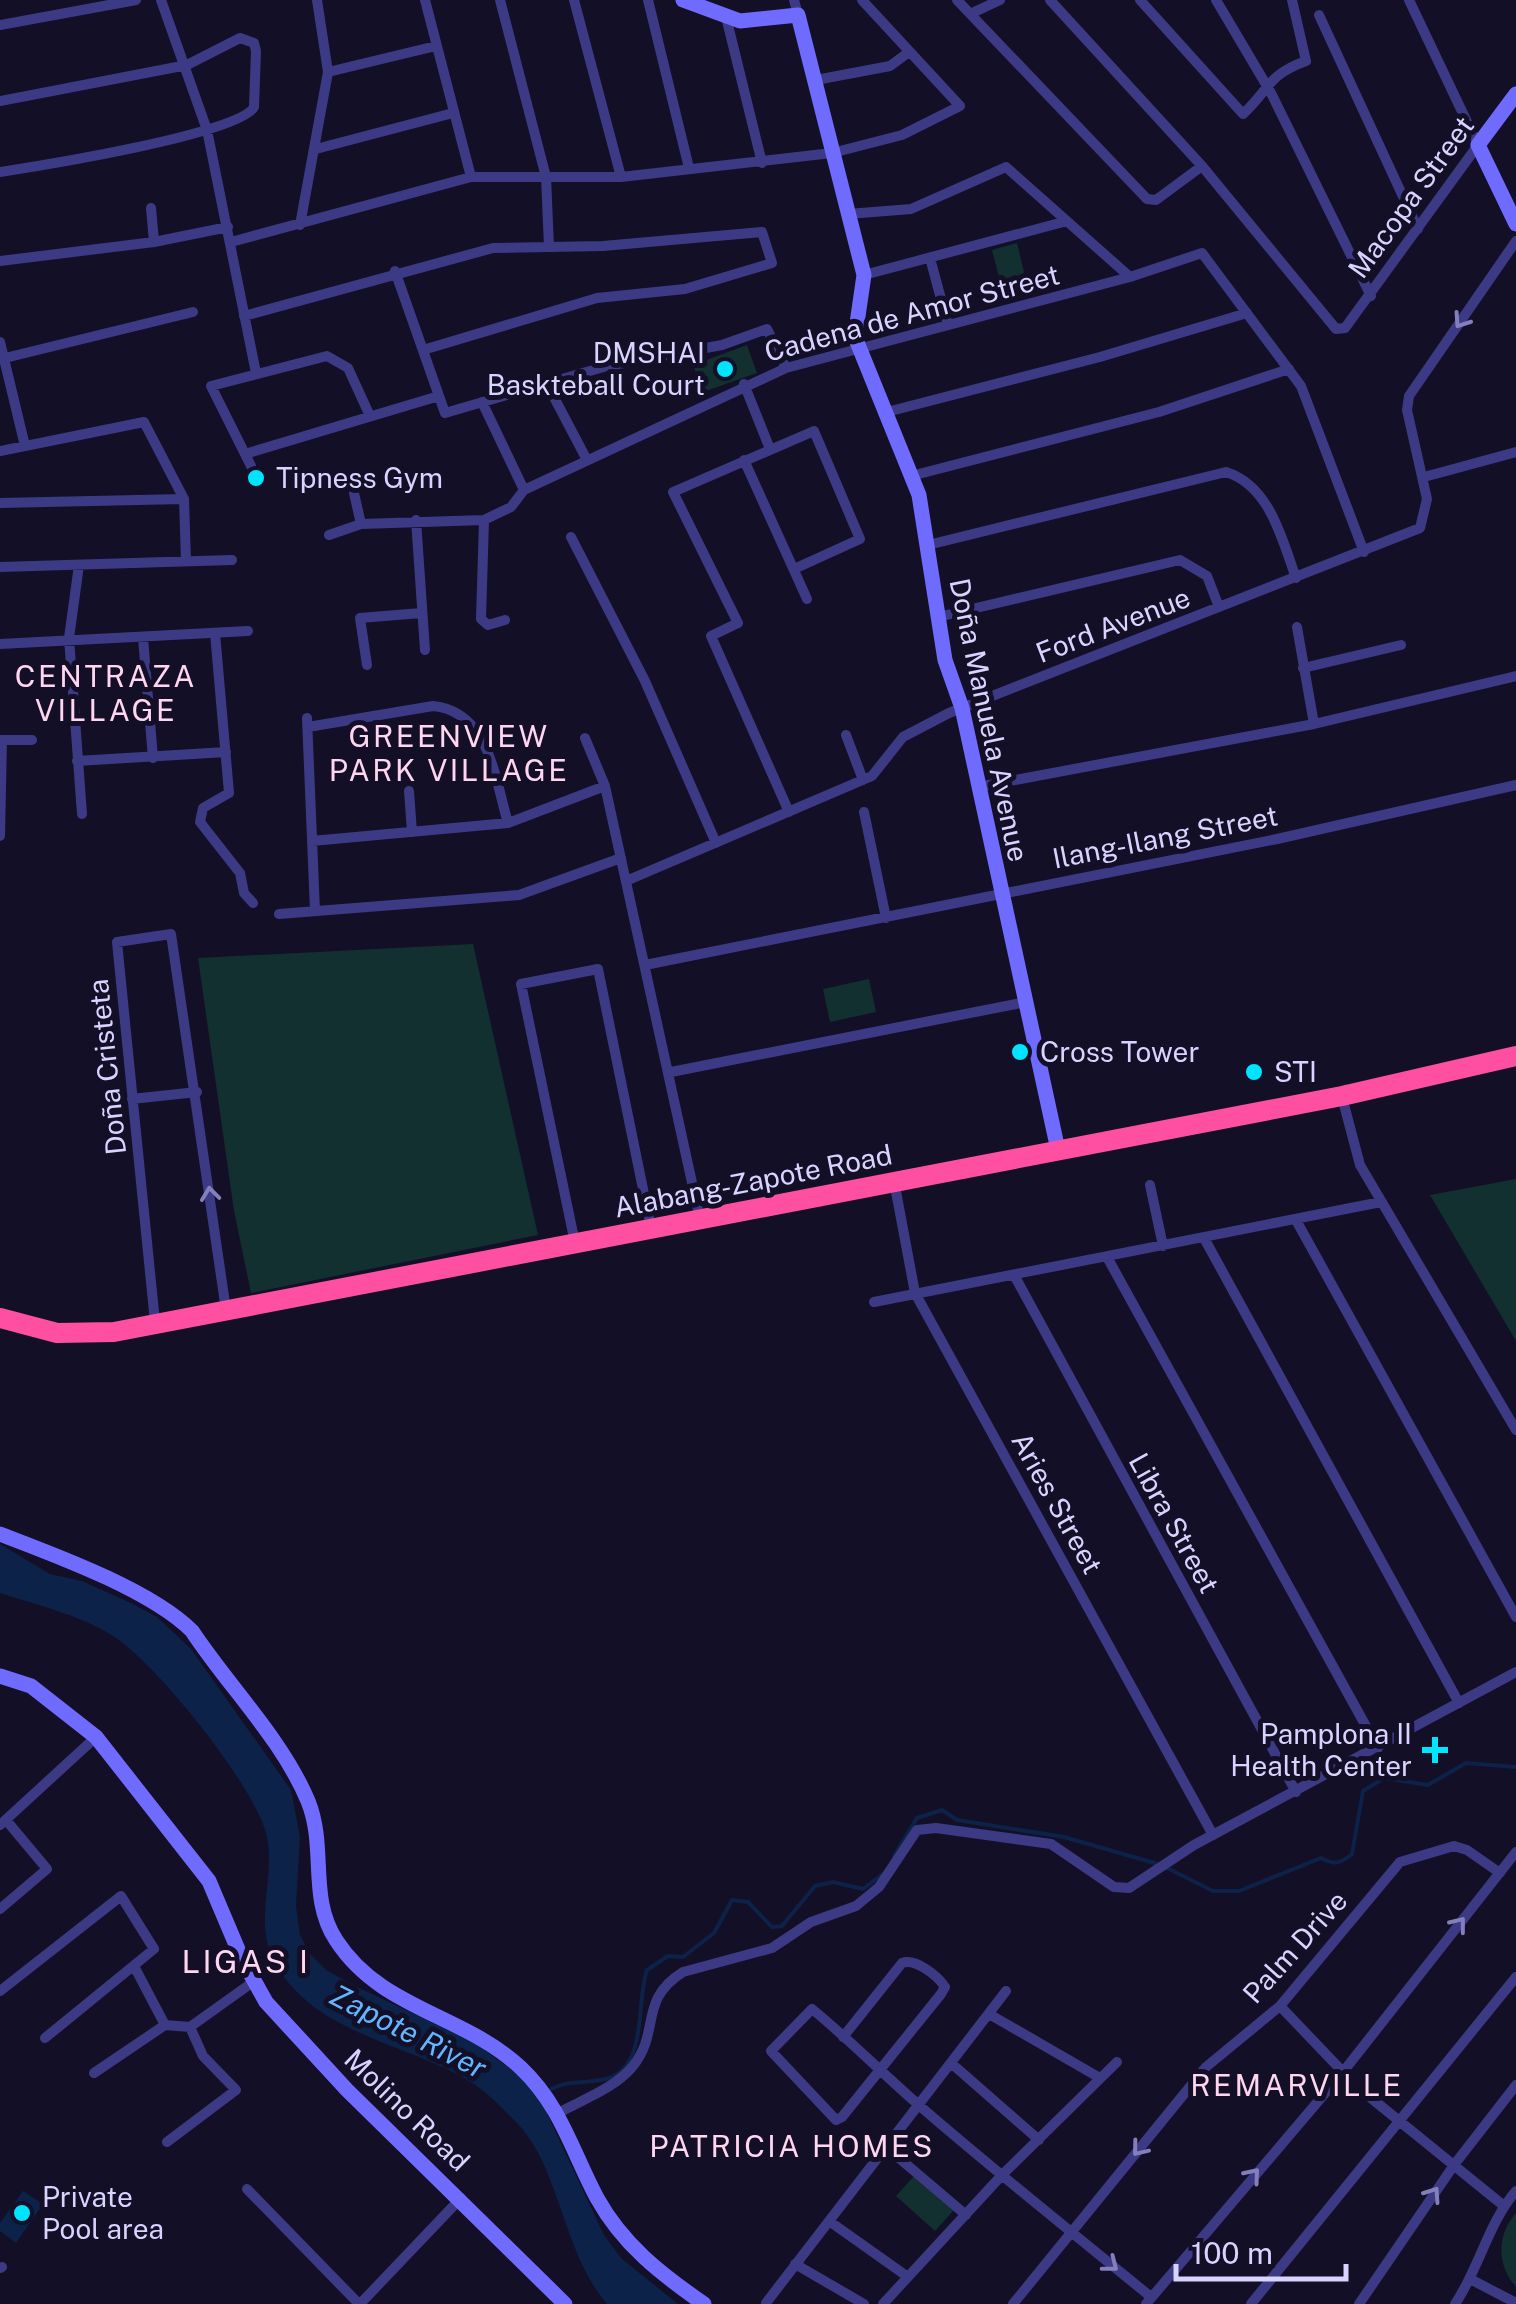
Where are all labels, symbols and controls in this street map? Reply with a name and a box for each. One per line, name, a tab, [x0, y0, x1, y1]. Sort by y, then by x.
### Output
street label: Macopa Street	[1341, 109, 1480, 284]
street label: Cadena de Amor Street	[761, 257, 1063, 368]
one-way arrow	[1455, 309, 1473, 328]
place label: DMSHAI Baskteball Court	[487, 336, 705, 401]
marker: DMSHAI Baskteball Court	[714, 358, 736, 380]
place label: Tipness Gym	[276, 461, 443, 494]
marker: Tipness Gym	[245, 467, 267, 489]
street label: Doña Manuela Avenue	[943, 575, 1036, 865]
street label: Ford Avenue	[1031, 580, 1195, 669]
district label: CENTRAZA VILLAGE	[15, 658, 197, 728]
district label: GREENVIEW PARK VILLAGE	[329, 718, 569, 788]
street label: Ilang-Ilang Street	[1049, 798, 1280, 875]
street label: Doña Cristeta	[81, 977, 132, 1157]
place label: Cross Tower	[1040, 1035, 1199, 1068]
marker: Cross Tower	[1009, 1041, 1031, 1063]
place label: STI	[1274, 1055, 1317, 1088]
marker: STI	[1243, 1061, 1265, 1083]
street label: Alabang-Zapote Road	[611, 1137, 895, 1224]
one-way arrow	[200, 1186, 221, 1202]
street label: Aries Street	[1005, 1426, 1110, 1579]
street label: Libra Street	[1123, 1447, 1226, 1598]
place label: Pamplona II Health Center	[1230, 1717, 1412, 1782]
marker: Pamplona II Health Center	[1422, 1737, 1448, 1763]
street label: Palm Drive	[1236, 1884, 1354, 2010]
one-way arrow	[1447, 1918, 1465, 1936]
district label: LIGAS I	[181, 1943, 311, 1980]
water label: Zapote River	[324, 1976, 493, 2086]
street label: Molino Road	[338, 2042, 477, 2177]
district label: REMARVILLE	[1190, 2067, 1404, 2103]
district label: PATRICIA HOMES	[649, 2128, 935, 2164]
one-way arrow	[1133, 2138, 1151, 2156]
one-way arrow	[1241, 2169, 1259, 2187]
place label: Private Pool area	[42, 2180, 164, 2245]
one-way arrow	[1421, 2187, 1440, 2205]
marker: Private Pool area	[11, 2202, 33, 2224]
scale bar	[1176, 2219, 1346, 2281]
text: 100 m	[1191, 2235, 1273, 2271]
one-way arrow	[1100, 2253, 1118, 2271]

